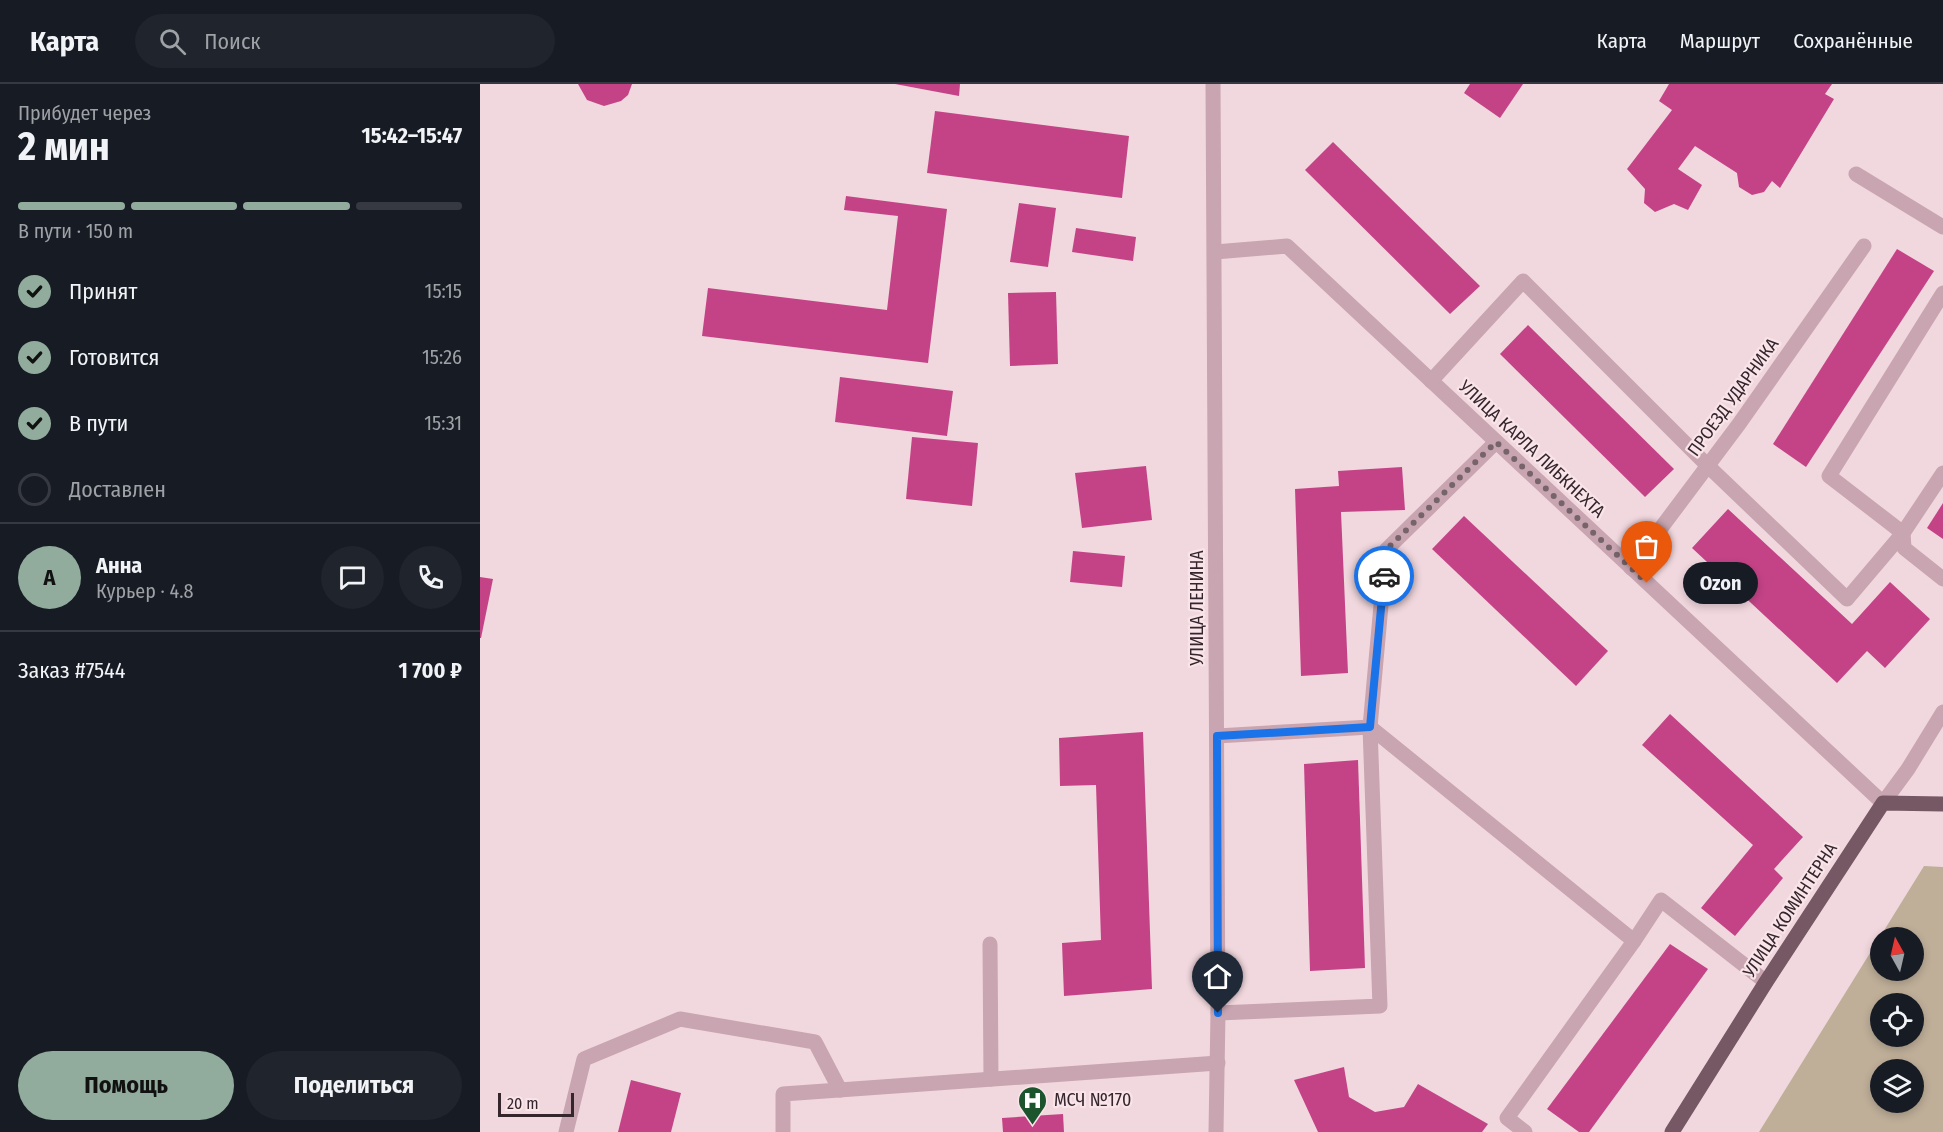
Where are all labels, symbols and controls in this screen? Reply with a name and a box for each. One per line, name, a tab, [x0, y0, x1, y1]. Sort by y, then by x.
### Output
search box	[135, 14, 555, 68]
text: Карта	[30, 25, 99, 58]
icon: search	[156, 25, 189, 58]
text: Поиск	[204, 28, 261, 55]
text: Карта	[1597, 28, 1647, 54]
text: Маршрут	[1680, 28, 1760, 54]
text: Сохранённые	[1793, 28, 1913, 54]
text: Прибудет через	[18, 101, 151, 125]
text: 15:42–15:47	[362, 122, 462, 149]
text: 2 мин	[18, 124, 110, 170]
text: В пути · 150 m	[18, 219, 133, 243]
icon: check	[18, 275, 51, 308]
text: Принят	[69, 278, 137, 305]
text: 15:15	[425, 279, 462, 303]
street label: ПРОЕЗД УДАРНИКА	[1683, 333, 1784, 460]
icon: check	[18, 341, 51, 374]
text: Готовится	[69, 344, 160, 371]
text: 15:26	[422, 345, 462, 369]
street label: УЛИЦА КАРЛА ЛИБКНЕХТА	[1454, 375, 1610, 523]
icon: check	[18, 407, 51, 440]
text: В пути	[69, 410, 128, 437]
text: 15:31	[424, 411, 462, 435]
text: Доставлен	[69, 476, 166, 503]
pin	[1621, 521, 1672, 583]
icon: bag	[1630, 530, 1663, 563]
button: chat	[321, 546, 384, 609]
button: phone	[399, 546, 462, 609]
courier	[1354, 546, 1414, 606]
street label: УЛИЦА ЛЕНИНА	[1186, 550, 1208, 667]
text: Анна	[96, 552, 142, 579]
icon: car	[1368, 560, 1401, 593]
callout: Ozon	[1683, 562, 1758, 604]
text: А	[44, 564, 55, 591]
text: Ozon	[1700, 571, 1741, 595]
text: Курьер · 4.8	[96, 579, 193, 603]
text: Заказ #7544	[18, 657, 125, 684]
text: 1 700 ₽	[398, 657, 462, 684]
street label: УЛИЦА КОМИНТЕРНА	[1738, 838, 1842, 982]
north arrow	[1870, 927, 1924, 981]
map controls	[1870, 927, 1924, 1113]
pin	[1192, 951, 1243, 1013]
icon: home	[1201, 960, 1234, 993]
button: locate	[1870, 993, 1924, 1047]
button: Помощь	[18, 1051, 234, 1120]
button: Поделиться	[246, 1051, 462, 1120]
button: layers	[1870, 1059, 1924, 1113]
hospital icon: МСЧ №170	[1017, 1084, 1049, 1126]
place label: МСЧ №170	[1054, 1089, 1131, 1111]
scale bar	[498, 1090, 574, 1118]
text: 20 m	[507, 1094, 538, 1113]

